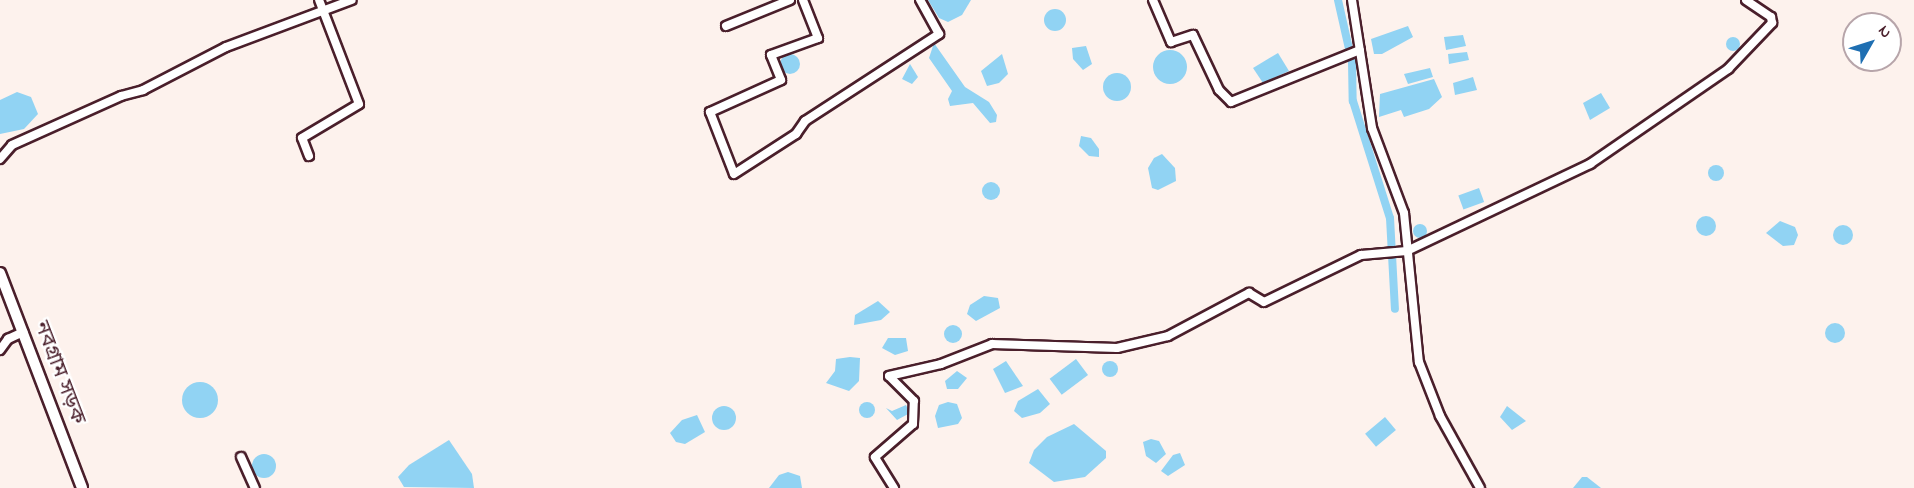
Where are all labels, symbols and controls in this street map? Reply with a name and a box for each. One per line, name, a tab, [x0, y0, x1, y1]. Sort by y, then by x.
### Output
north arrow	[1842, 12, 1902, 72]
text: N	[1872, 20, 1897, 44]
street label: নবগ্রাম সড়ক	[28, 318, 90, 428]

